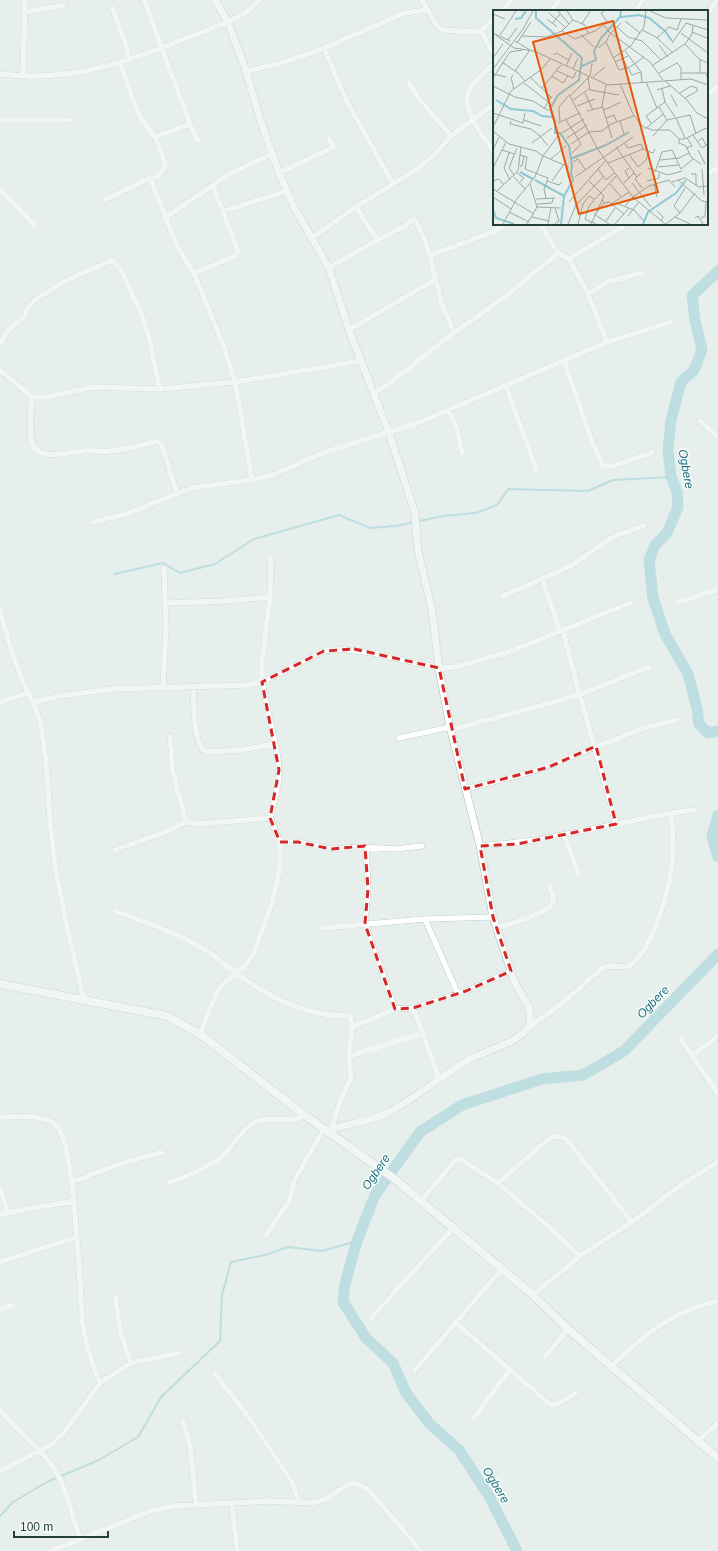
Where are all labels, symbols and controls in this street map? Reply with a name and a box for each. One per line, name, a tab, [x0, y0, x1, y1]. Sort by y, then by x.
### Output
inset map	[493, 10, 708, 225]
water label: Ogbere	[676, 448, 696, 490]
water label: Ogbere	[634, 983, 672, 1021]
water label: Ogbere	[359, 1151, 393, 1193]
water label: Ogbere	[480, 1464, 512, 1506]
scale bar	[14, 1513, 108, 1539]
text: 100 m	[20, 1520, 53, 1534]

